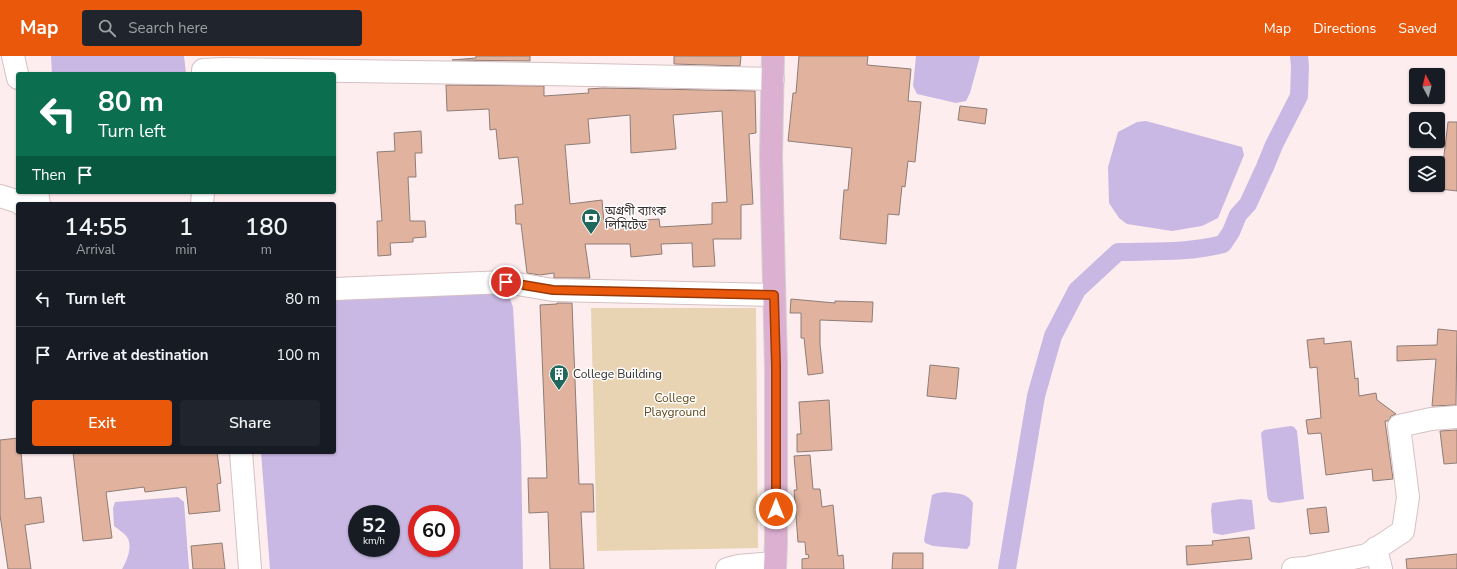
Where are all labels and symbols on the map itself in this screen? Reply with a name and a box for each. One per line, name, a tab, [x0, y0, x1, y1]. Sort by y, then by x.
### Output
north arrow	[1409, 68, 1445, 104]
place label: অগ্রণী ব্যাংক লিমিটেড	[604, 203, 667, 233]
bank icon: অগ্রণী ব্যাংক লিমিটেড	[580, 207, 602, 235]
pin	[489, 265, 523, 299]
building icon: College Building	[548, 363, 570, 391]
place label: College Building	[573, 366, 662, 382]
park label: College Playground	[644, 390, 706, 420]
position arrow	[755, 488, 797, 530]
speed limit sign: 60	[408, 505, 460, 557]

